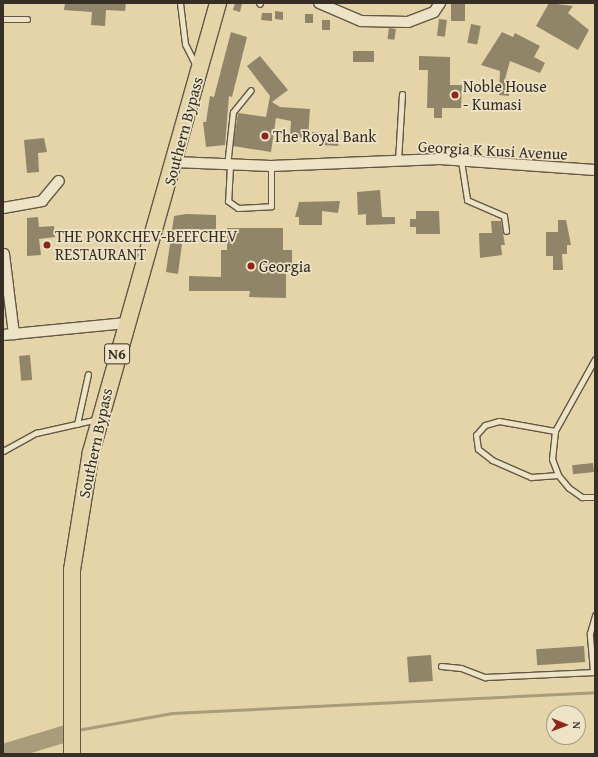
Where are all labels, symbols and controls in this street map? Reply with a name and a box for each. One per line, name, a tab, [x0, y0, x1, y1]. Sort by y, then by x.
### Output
street label: Southern Bypass	[159, 75, 207, 187]
place label: Noble House - Kumasi	[463, 76, 547, 114]
marker: Noble House - Kumasi	[450, 90, 460, 100]
place label: The Royal Bank	[273, 126, 376, 146]
marker: The Royal Bank	[260, 131, 270, 141]
street label: Georgia K Kusi Avenue	[418, 136, 568, 164]
place label: THE PORKCHEV-BEEFCHEV RESTAURANT	[55, 226, 238, 264]
marker: THE PORKCHEV-BEEFCHEV RESTAURANT	[42, 240, 52, 250]
place label: Georgia	[259, 256, 311, 276]
marker: Georgia	[246, 261, 256, 271]
road number: N6	[104, 341, 130, 367]
street label: Southern Bypass	[74, 386, 116, 500]
north arrow	[546, 705, 586, 745]
text: N	[569, 721, 585, 729]

